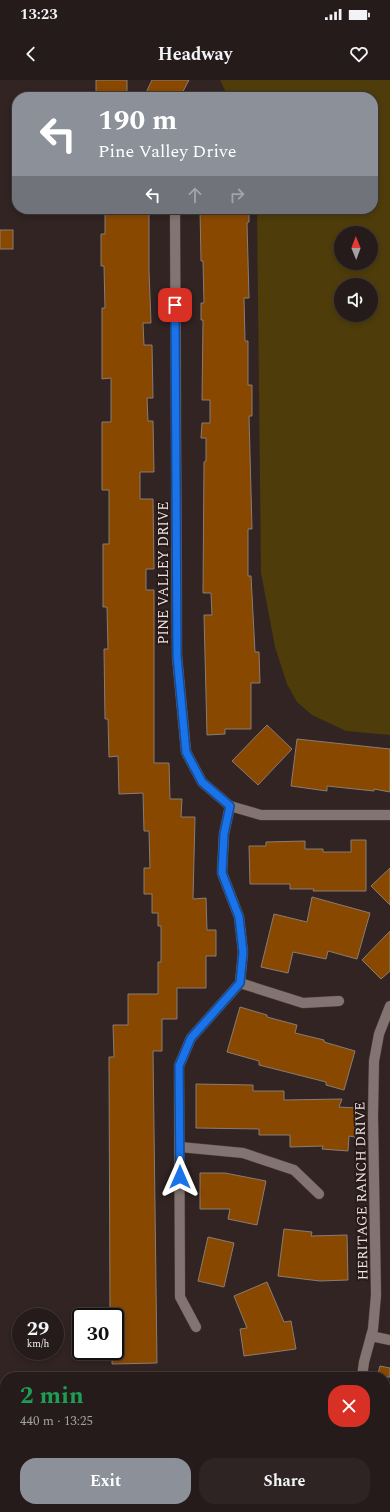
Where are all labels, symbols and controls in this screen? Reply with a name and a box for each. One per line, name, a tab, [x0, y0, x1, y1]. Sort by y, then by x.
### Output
text: 13:23	[20, 3, 58, 26]
text: Headway	[158, 41, 232, 68]
icon: back	[20, 43, 42, 65]
icon: heart	[348, 43, 370, 65]
text: 190 m	[98, 99, 177, 142]
icon: left	[32, 108, 84, 160]
text: Pine Valley Drive	[98, 138, 236, 165]
icon: left	[142, 184, 164, 206]
icon: ahead	[184, 184, 206, 206]
icon: right	[226, 184, 248, 206]
north arrow	[334, 226, 378, 270]
map controls	[334, 226, 378, 322]
button: sound	[334, 278, 378, 322]
pin	[158, 288, 192, 322]
icon: arrive	[164, 294, 186, 316]
street label: PINE VALLEY DRIVE	[153, 502, 174, 644]
street label: HERITAGE RANCH DRIVE	[349, 1101, 374, 1280]
position arrow	[159, 1156, 201, 1198]
speed limit sign: 30	[72, 1308, 124, 1360]
text: 29	[27, 1314, 49, 1344]
text: km/h	[27, 1336, 49, 1352]
text: 2 min	[20, 1378, 84, 1414]
button: close	[328, 1385, 370, 1427]
text: 440 m · 13:25	[20, 1411, 93, 1431]
button: Exit	[20, 1458, 191, 1504]
button: Share	[199, 1458, 370, 1504]

